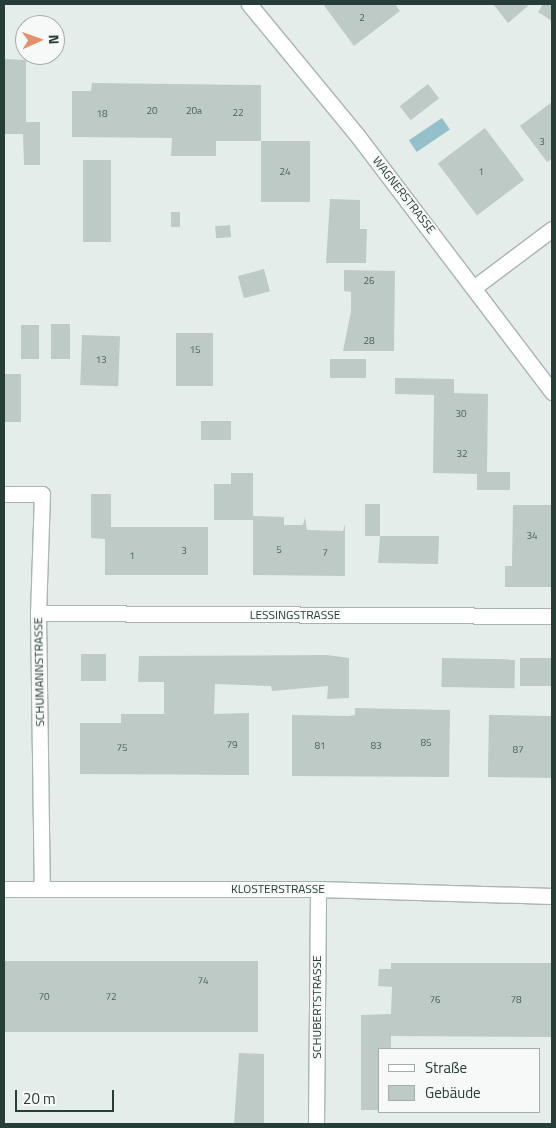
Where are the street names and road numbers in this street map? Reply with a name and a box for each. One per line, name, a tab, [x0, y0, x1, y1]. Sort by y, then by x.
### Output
street label: WAGNERSTRASSE	[369, 154, 439, 236]
street label: LESSINGSTRASSE	[250, 608, 340, 622]
street label: SCHUMANNSTRASSE	[31, 617, 47, 727]
street label: KLOSTERSTRASSE	[231, 882, 325, 896]
street label: SCHUBERTSTRASSE	[310, 955, 324, 1059]

